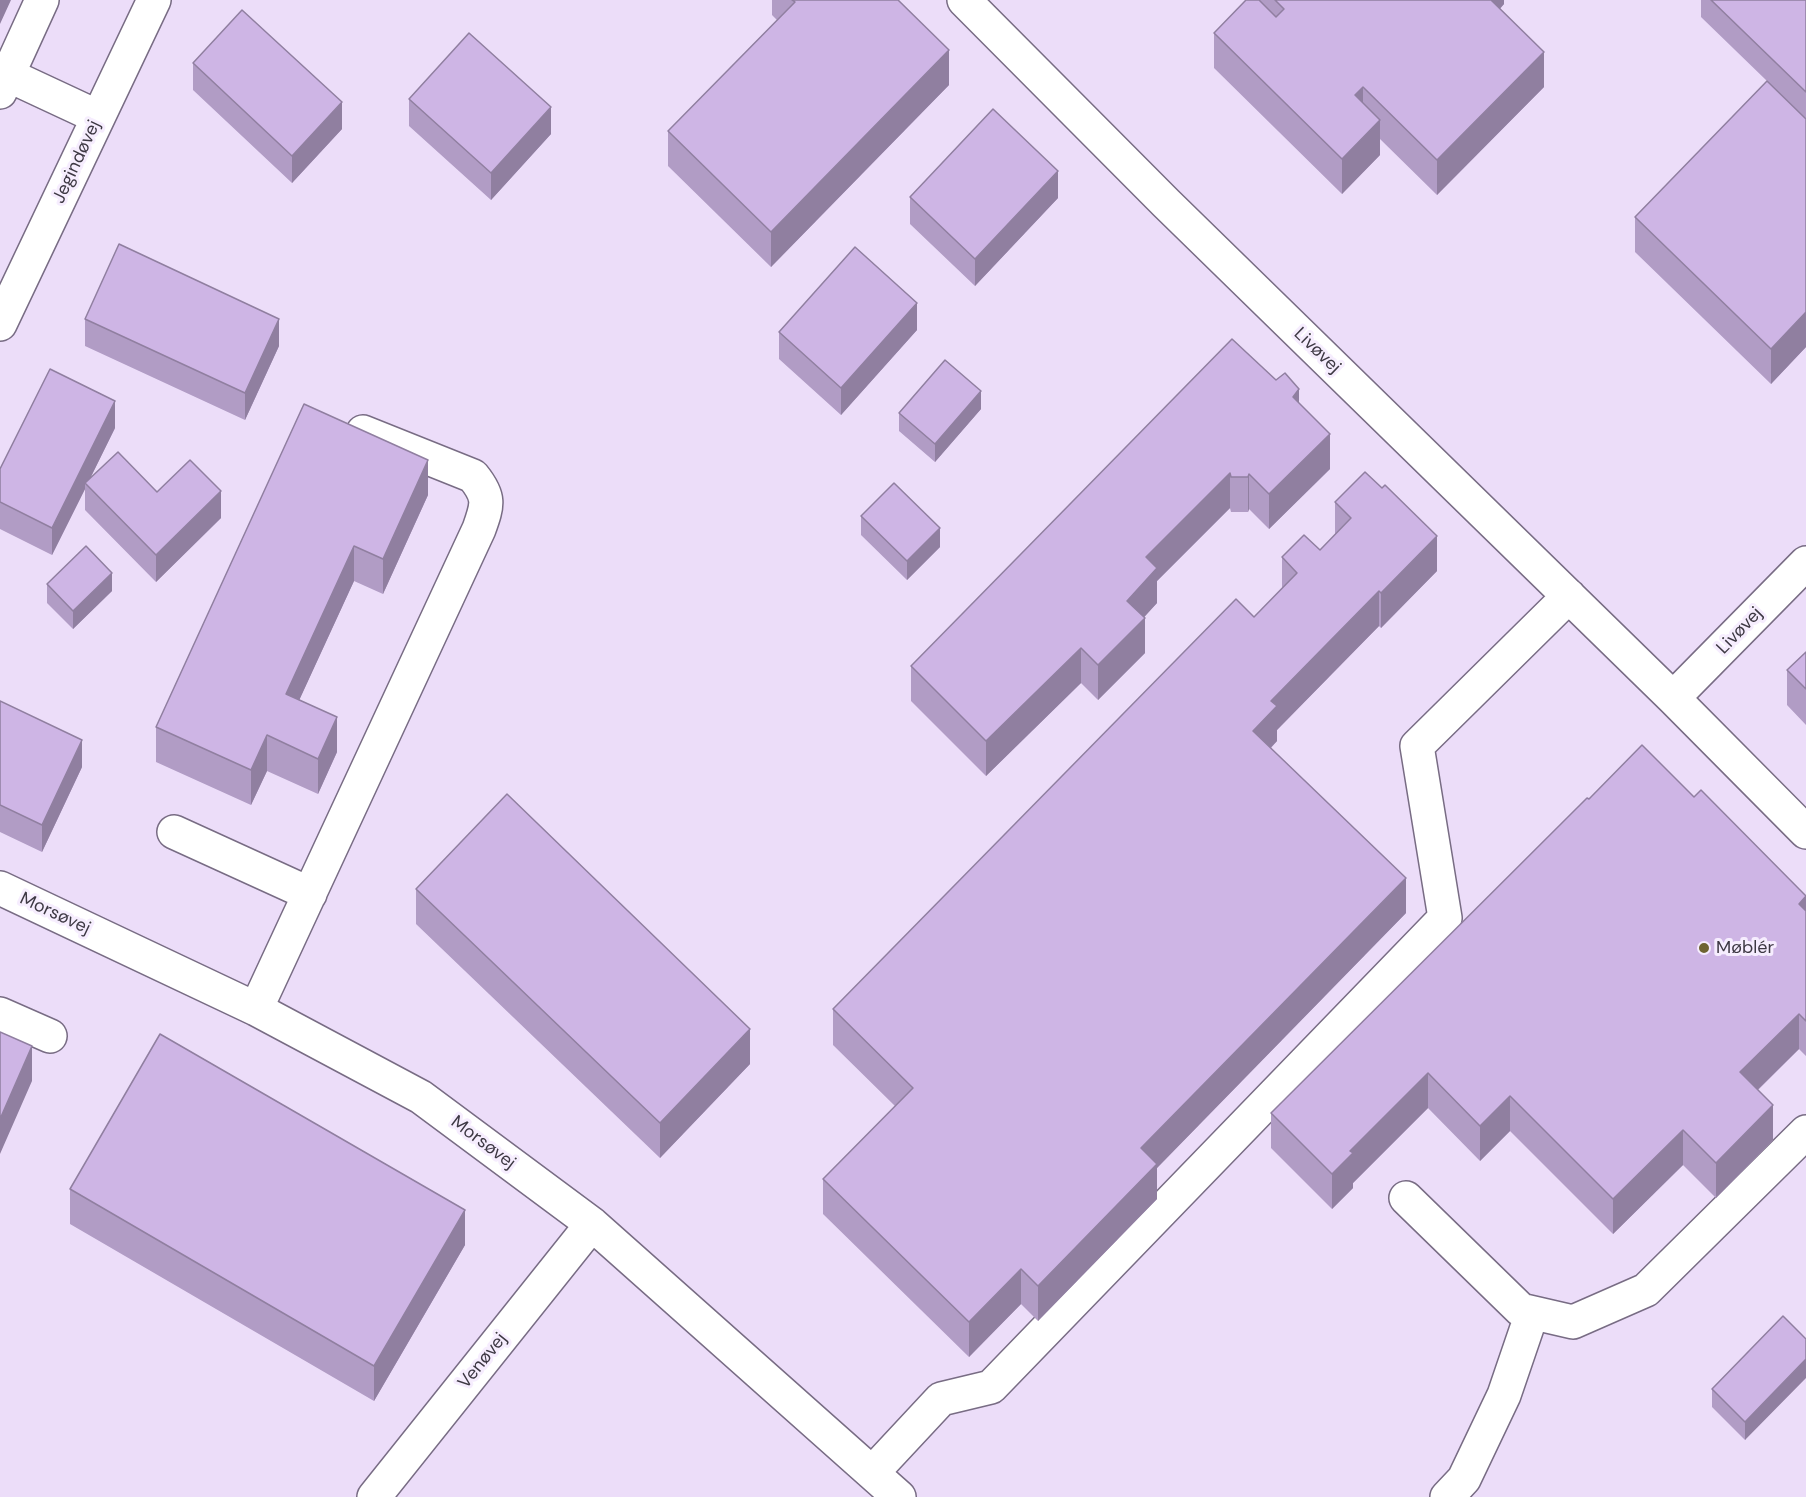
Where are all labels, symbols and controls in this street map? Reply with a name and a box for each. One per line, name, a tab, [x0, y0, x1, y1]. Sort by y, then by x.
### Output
street label: Jegindøvej	[48, 117, 106, 207]
street label: Livøvej	[1289, 323, 1345, 379]
street label: Livøvej	[1712, 603, 1768, 659]
street label: Morsøvej	[16, 888, 94, 940]
place label: Møblér	[1716, 937, 1774, 959]
marker: Møblér	[1697, 941, 1711, 955]
street label: Morsøvej	[446, 1112, 520, 1174]
street label: Venøvej	[454, 1329, 512, 1393]

